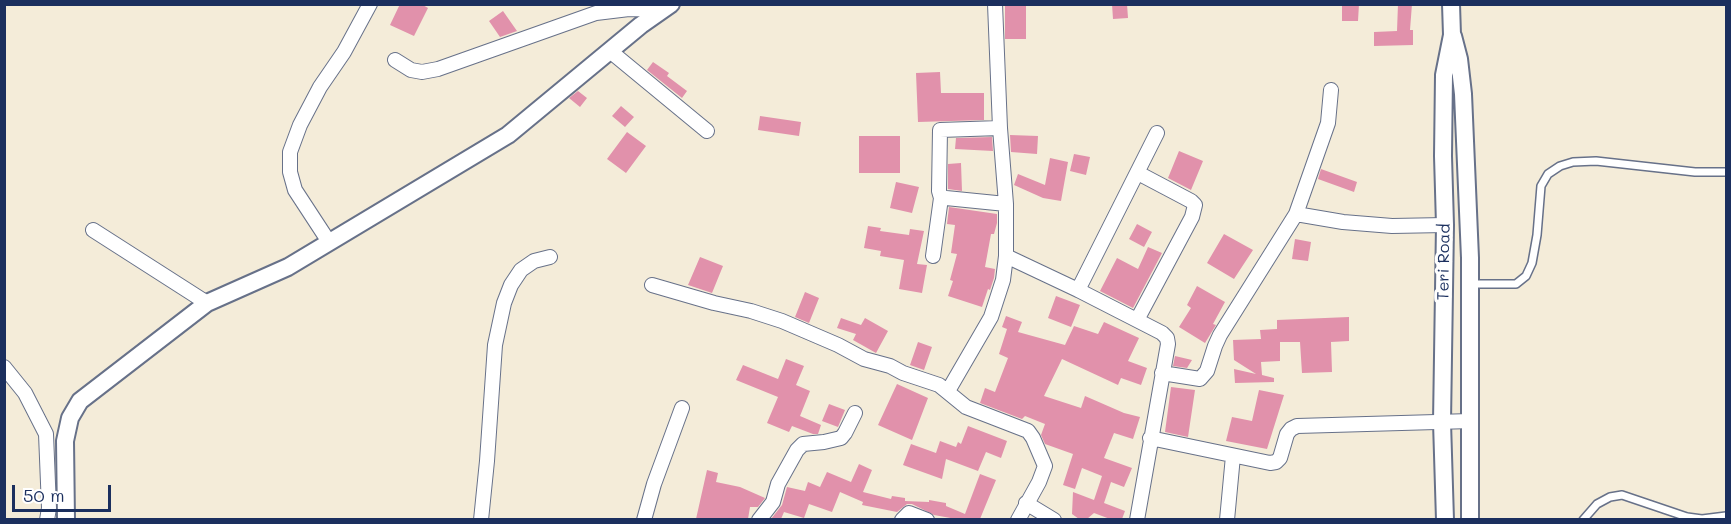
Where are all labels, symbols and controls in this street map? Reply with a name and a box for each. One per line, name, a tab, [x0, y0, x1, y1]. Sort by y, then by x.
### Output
street label: Teri Road	[1434, 223, 1454, 301]
scale bar	[15, 473, 114, 511]
text: 50 m	[23, 483, 65, 507]

